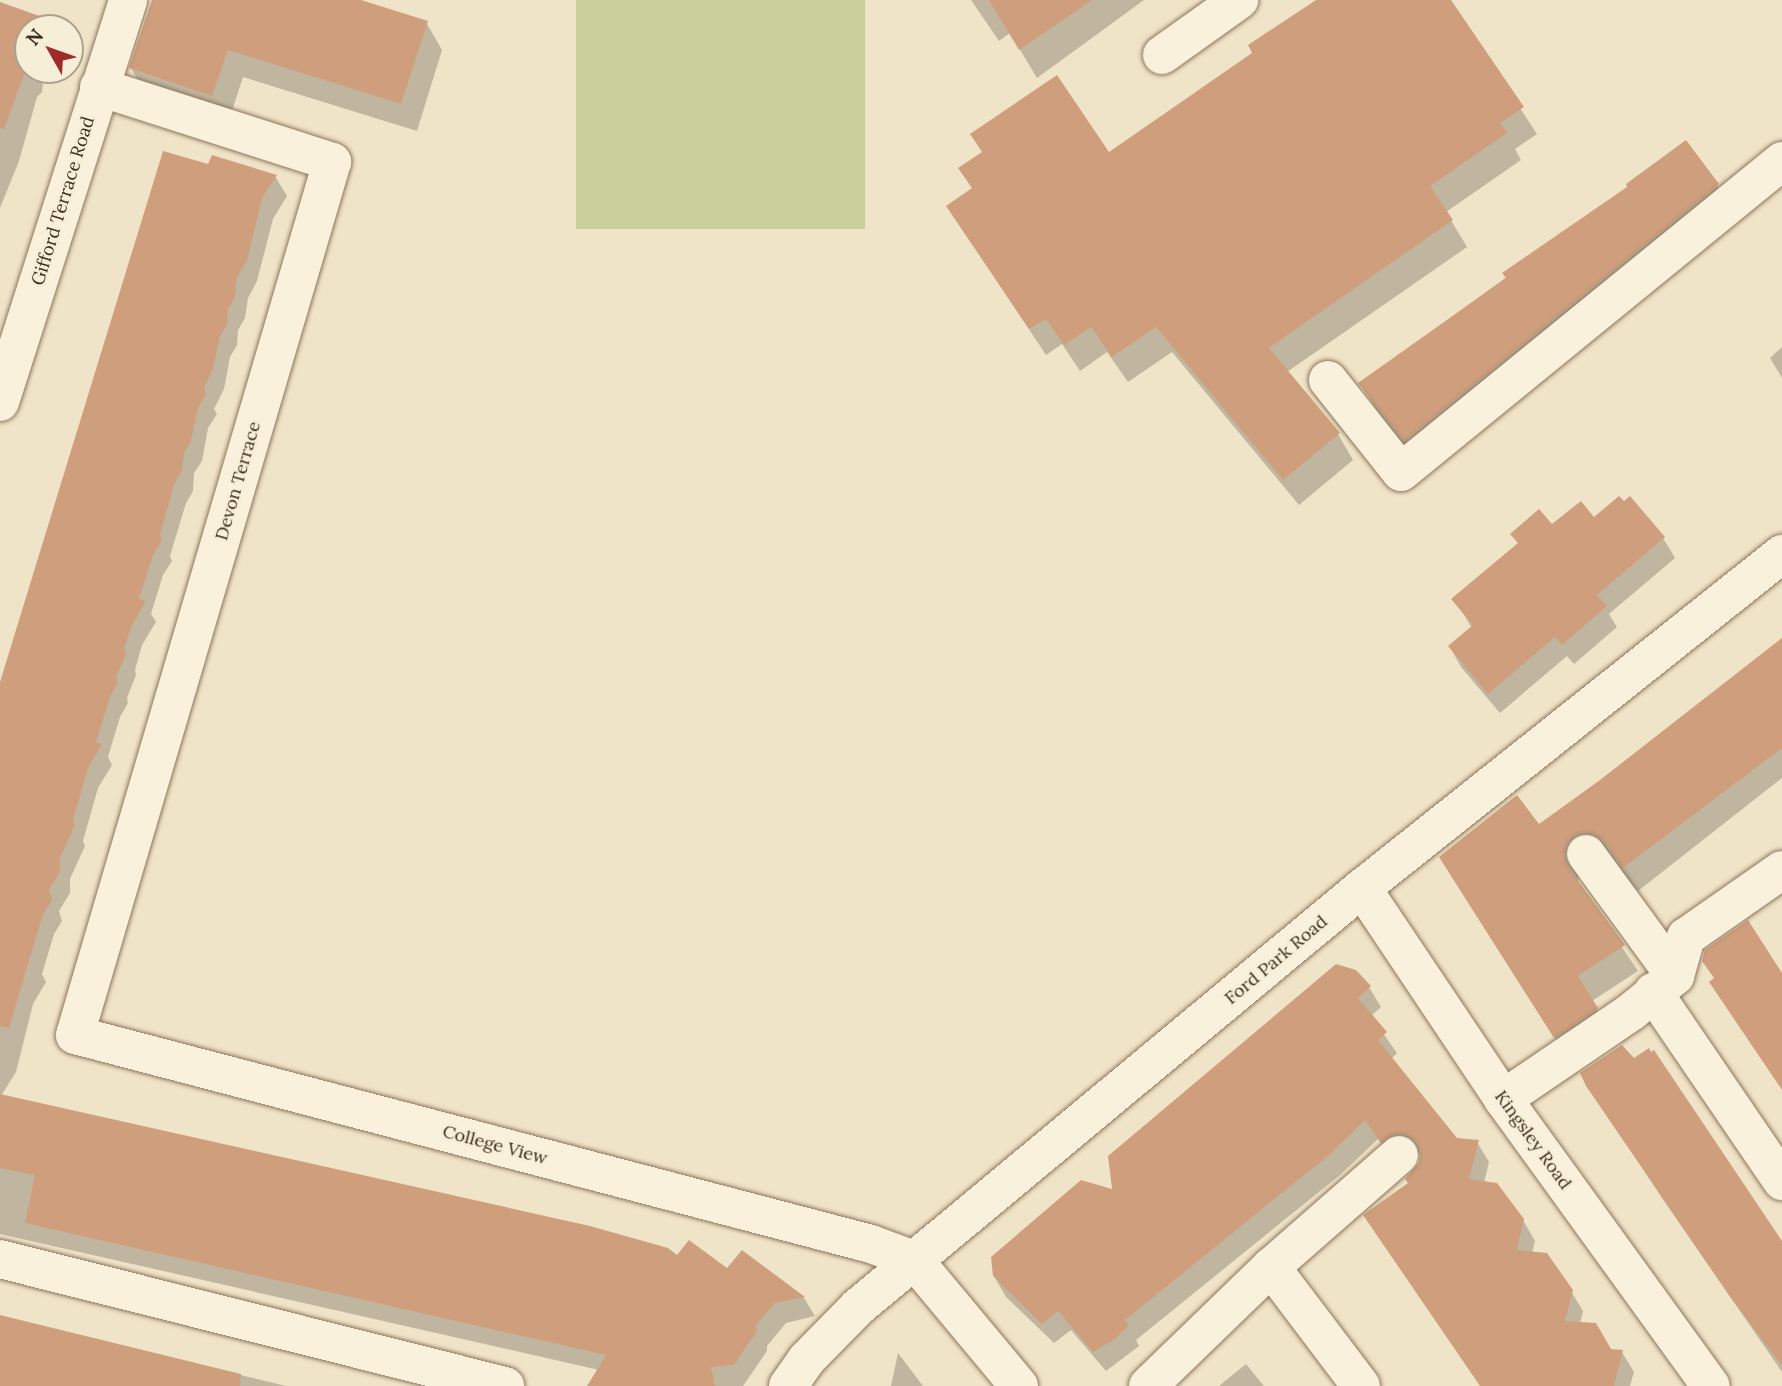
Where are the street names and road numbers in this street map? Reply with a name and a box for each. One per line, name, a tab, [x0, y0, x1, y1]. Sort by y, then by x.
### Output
street label: Gifford Terrace Road	[27, 114, 99, 288]
street label: Devon Terrace	[211, 419, 265, 543]
street label: Ford Park Road	[1220, 911, 1332, 1009]
street label: Kingsley Road	[1490, 1086, 1576, 1194]
street label: College View	[440, 1121, 550, 1169]

